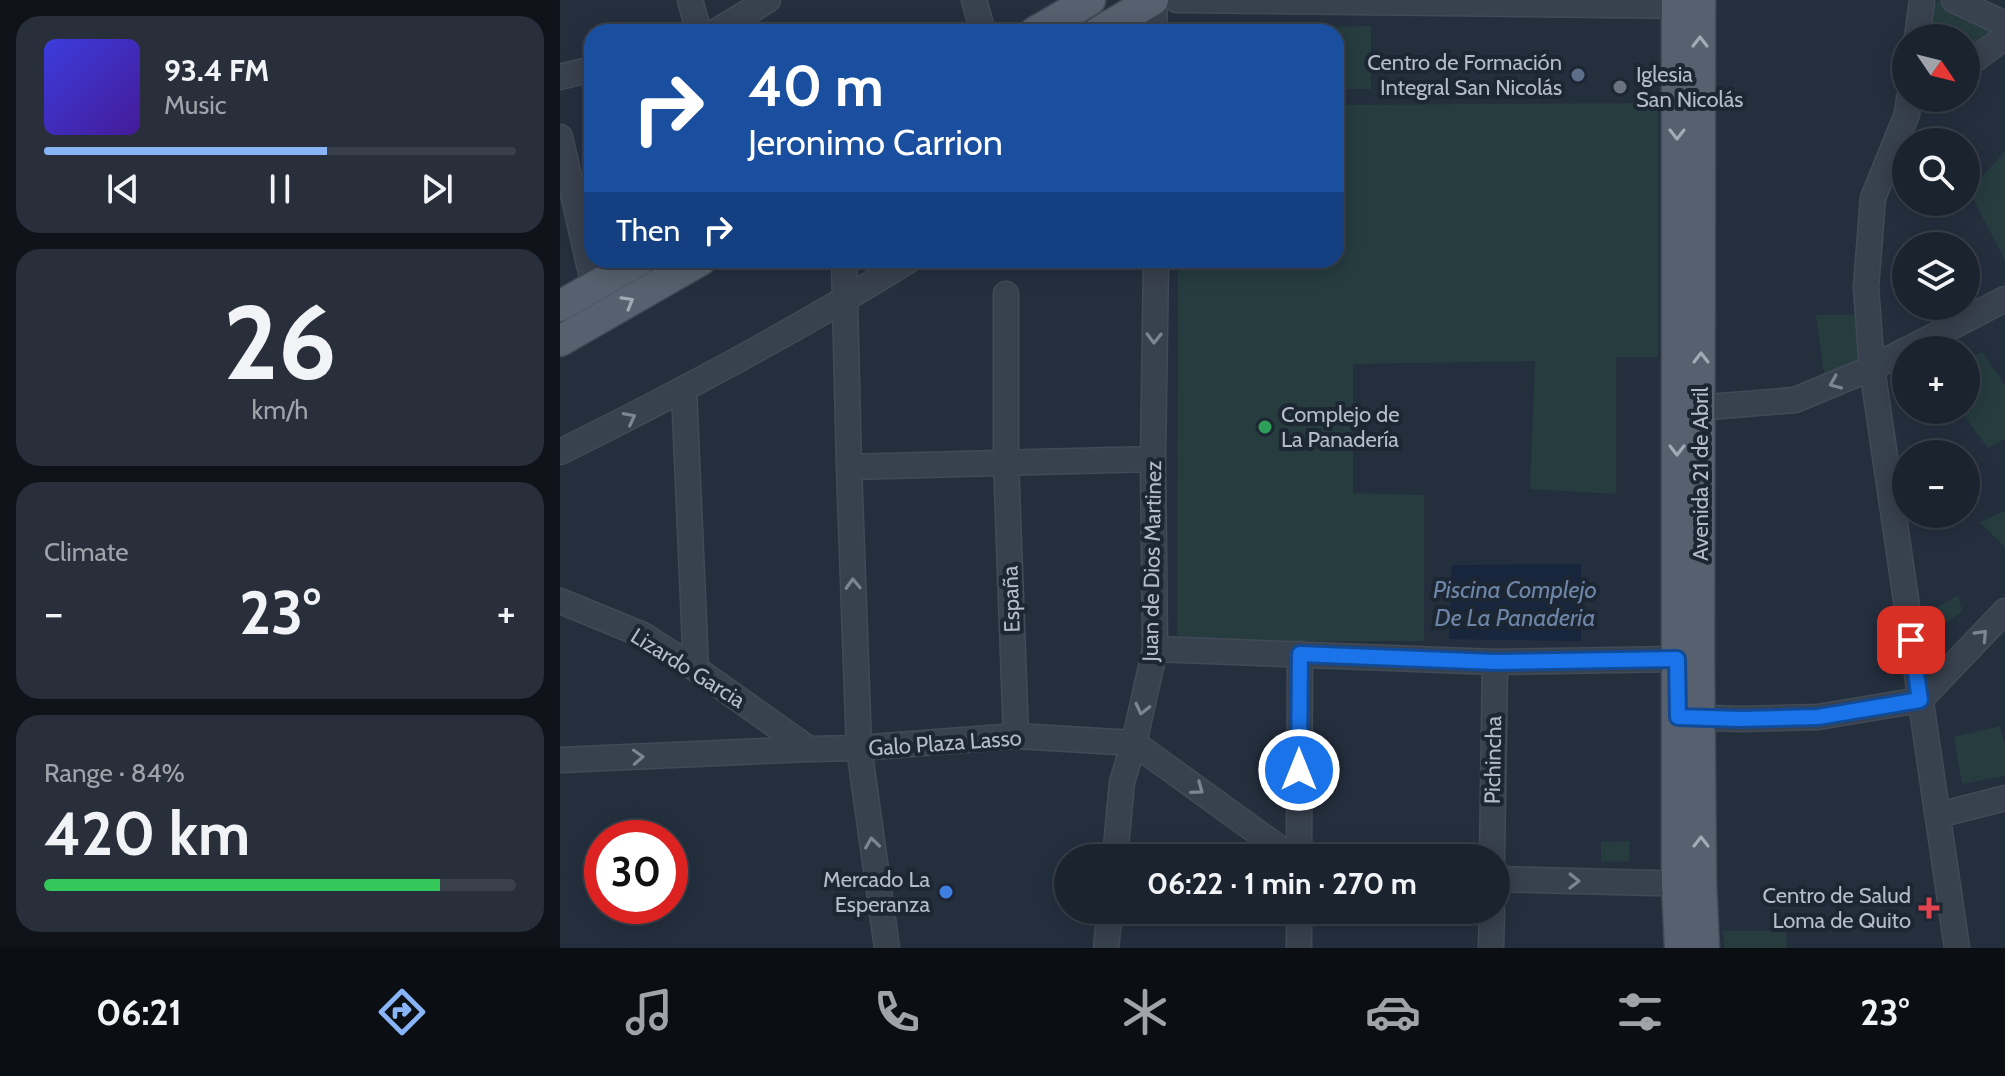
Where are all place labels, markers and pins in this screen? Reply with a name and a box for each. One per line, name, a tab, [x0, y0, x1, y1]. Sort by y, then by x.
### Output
place label: Centro de Formación Integral San Nicolás	[1367, 49, 1562, 101]
place label: Iglesia San Nicolás	[1636, 61, 1743, 113]
marker: Centro de Formación Integral San Nicolás	[1569, 66, 1587, 84]
marker: Iglesia San Nicolás	[1611, 78, 1629, 96]
place label: Complejo de La Panadería	[1281, 401, 1399, 453]
marker: Complejo de La Panadería	[1256, 418, 1274, 436]
pin	[1877, 606, 1945, 674]
place label: Mercado La Esperanza	[823, 866, 930, 918]
place label: Centro de Salud Loma de Quito	[1762, 882, 1911, 934]
marker: Mercado La Esperanza	[937, 883, 955, 901]
marker: Centro de Salud Loma de Quito	[1918, 897, 1940, 919]

